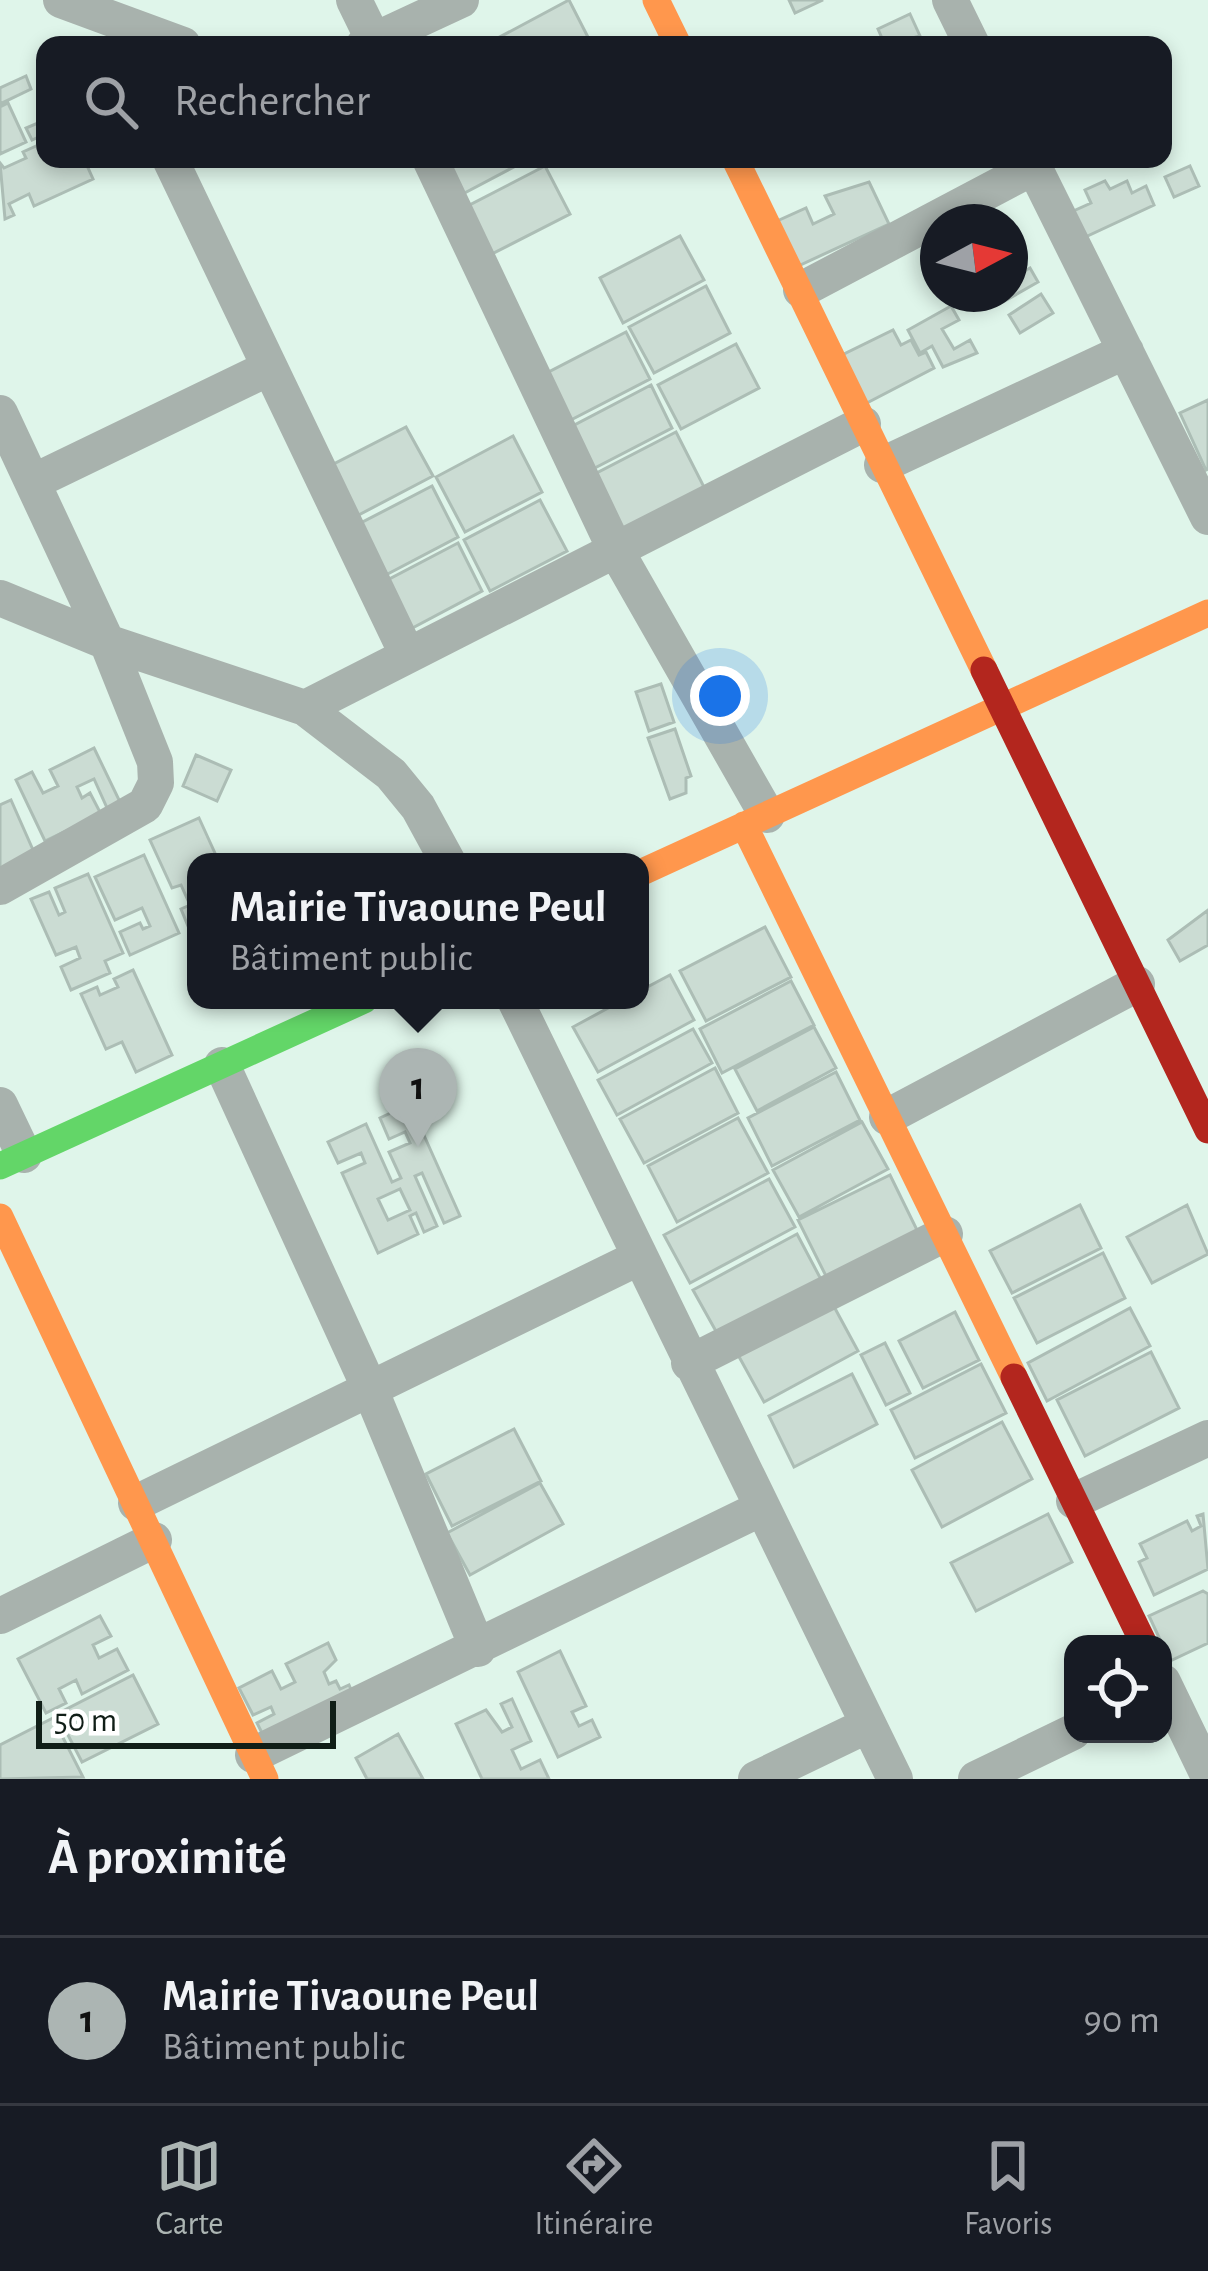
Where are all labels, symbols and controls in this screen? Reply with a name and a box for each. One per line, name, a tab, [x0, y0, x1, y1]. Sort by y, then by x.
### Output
search box	[36, 36, 1172, 168]
icon: search	[78, 69, 144, 135]
text: Rechercher	[174, 79, 370, 124]
north arrow	[920, 204, 1028, 312]
your location	[690, 666, 750, 726]
popup	[187, 853, 649, 1009]
text: Mairie Tivaoune Peul	[229, 885, 607, 930]
text: Bâtiment public	[229, 939, 472, 978]
pin: 1	[379, 1048, 457, 1147]
map controls	[1064, 1635, 1172, 1743]
button: locate	[1064, 1635, 1172, 1743]
scale bar	[36, 1695, 336, 1748]
text: 50 m	[54, 1705, 117, 1738]
text: À proximité	[48, 1832, 287, 1883]
text: Mairie Tivaoune Peul	[162, 1974, 539, 2019]
text: 1	[80, 2001, 94, 2040]
text: 90 m	[1083, 2001, 1160, 2040]
text: Bâtiment public	[162, 2028, 405, 2067]
tab: Carte	[155, 2133, 223, 2245]
tab: Itinéraire	[534, 2133, 653, 2245]
tab: Favoris	[964, 2133, 1052, 2245]

